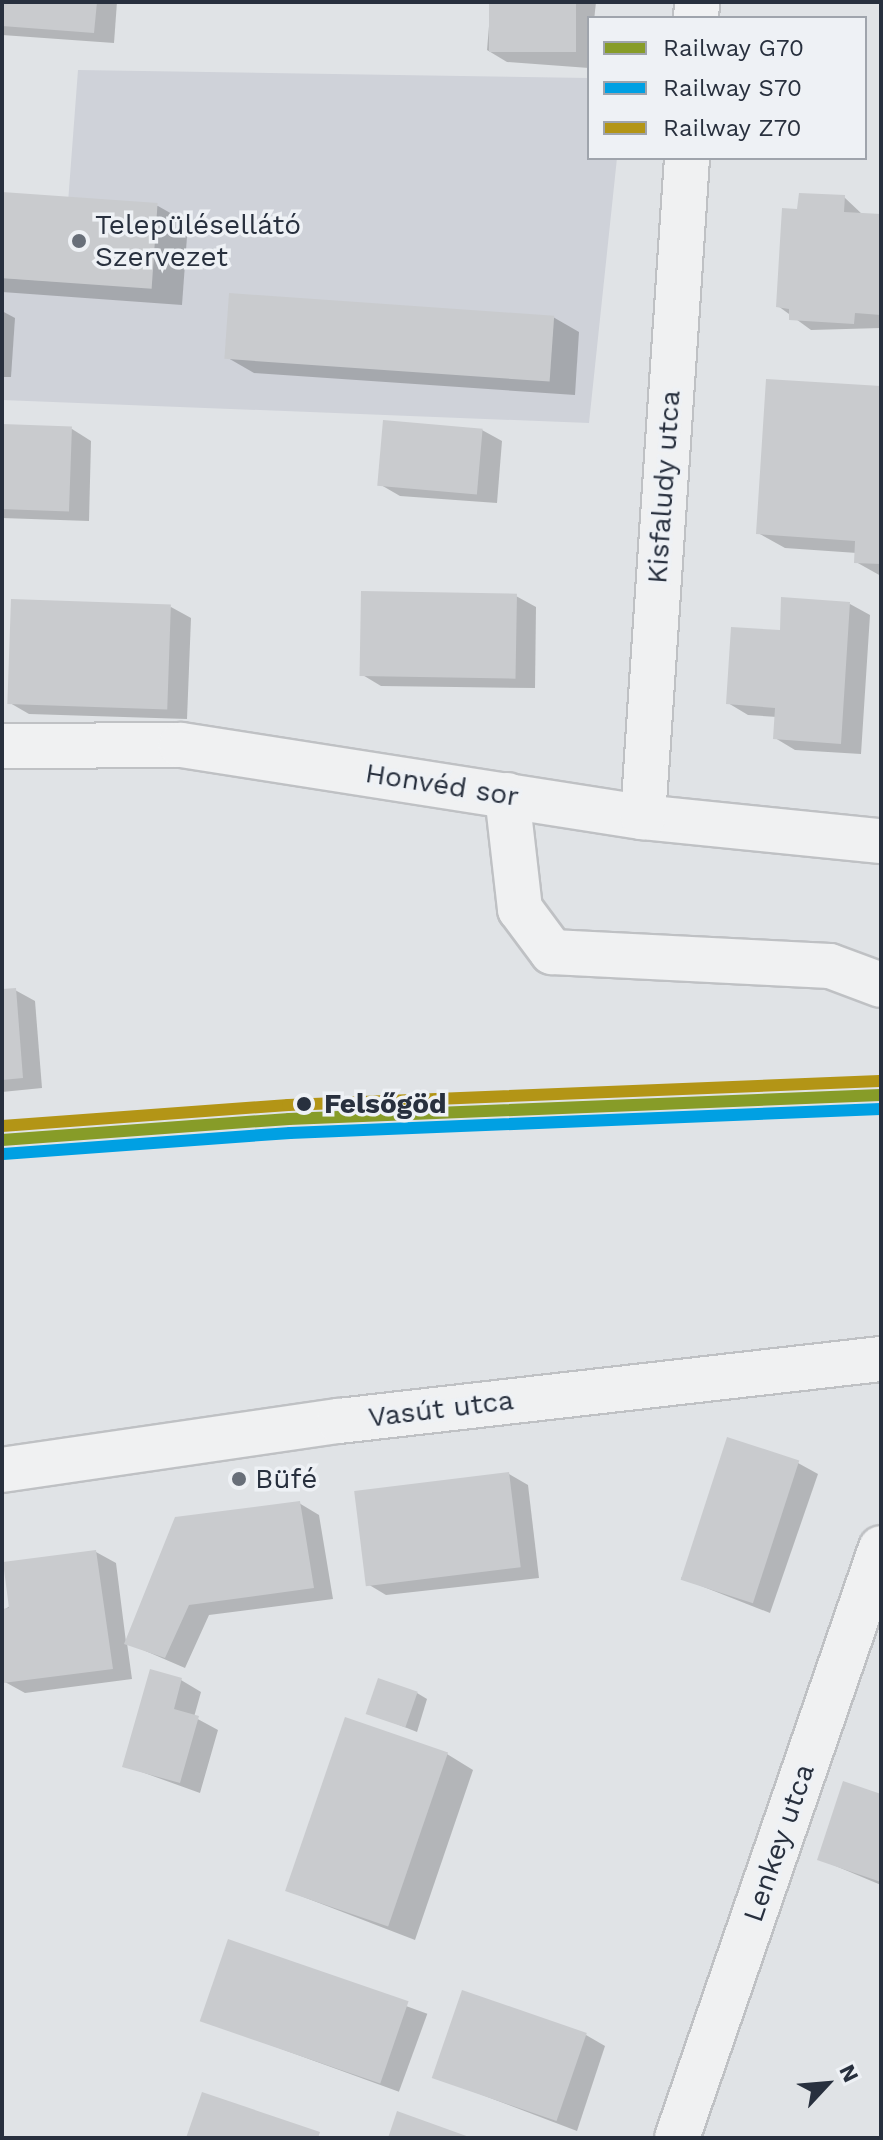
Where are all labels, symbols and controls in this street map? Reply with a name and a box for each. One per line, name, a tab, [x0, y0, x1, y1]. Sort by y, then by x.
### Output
legend	[587, 16, 867, 160]
text: Railway G70	[663, 34, 804, 62]
text: Railway S70	[663, 74, 802, 102]
text: Railway Z70	[663, 114, 802, 142]
place label: Településellátó Szervezet	[95, 208, 301, 274]
marker: Településellátó Szervezet	[70, 232, 88, 250]
street label: Kisfaludy utca	[640, 389, 688, 585]
street label: Honvéd sor	[363, 756, 521, 814]
place label: Felsőgöd	[324, 1087, 447, 1121]
marker: Felsőgöd	[291, 1091, 317, 1117]
street label: Vasút utca	[366, 1383, 516, 1435]
place label: Büfé	[255, 1462, 317, 1496]
marker: Büfé	[230, 1470, 248, 1488]
street label: Lenkey utca	[736, 1759, 822, 1927]
north arrow	[787, 2044, 867, 2124]
text: N	[834, 2060, 864, 2086]

